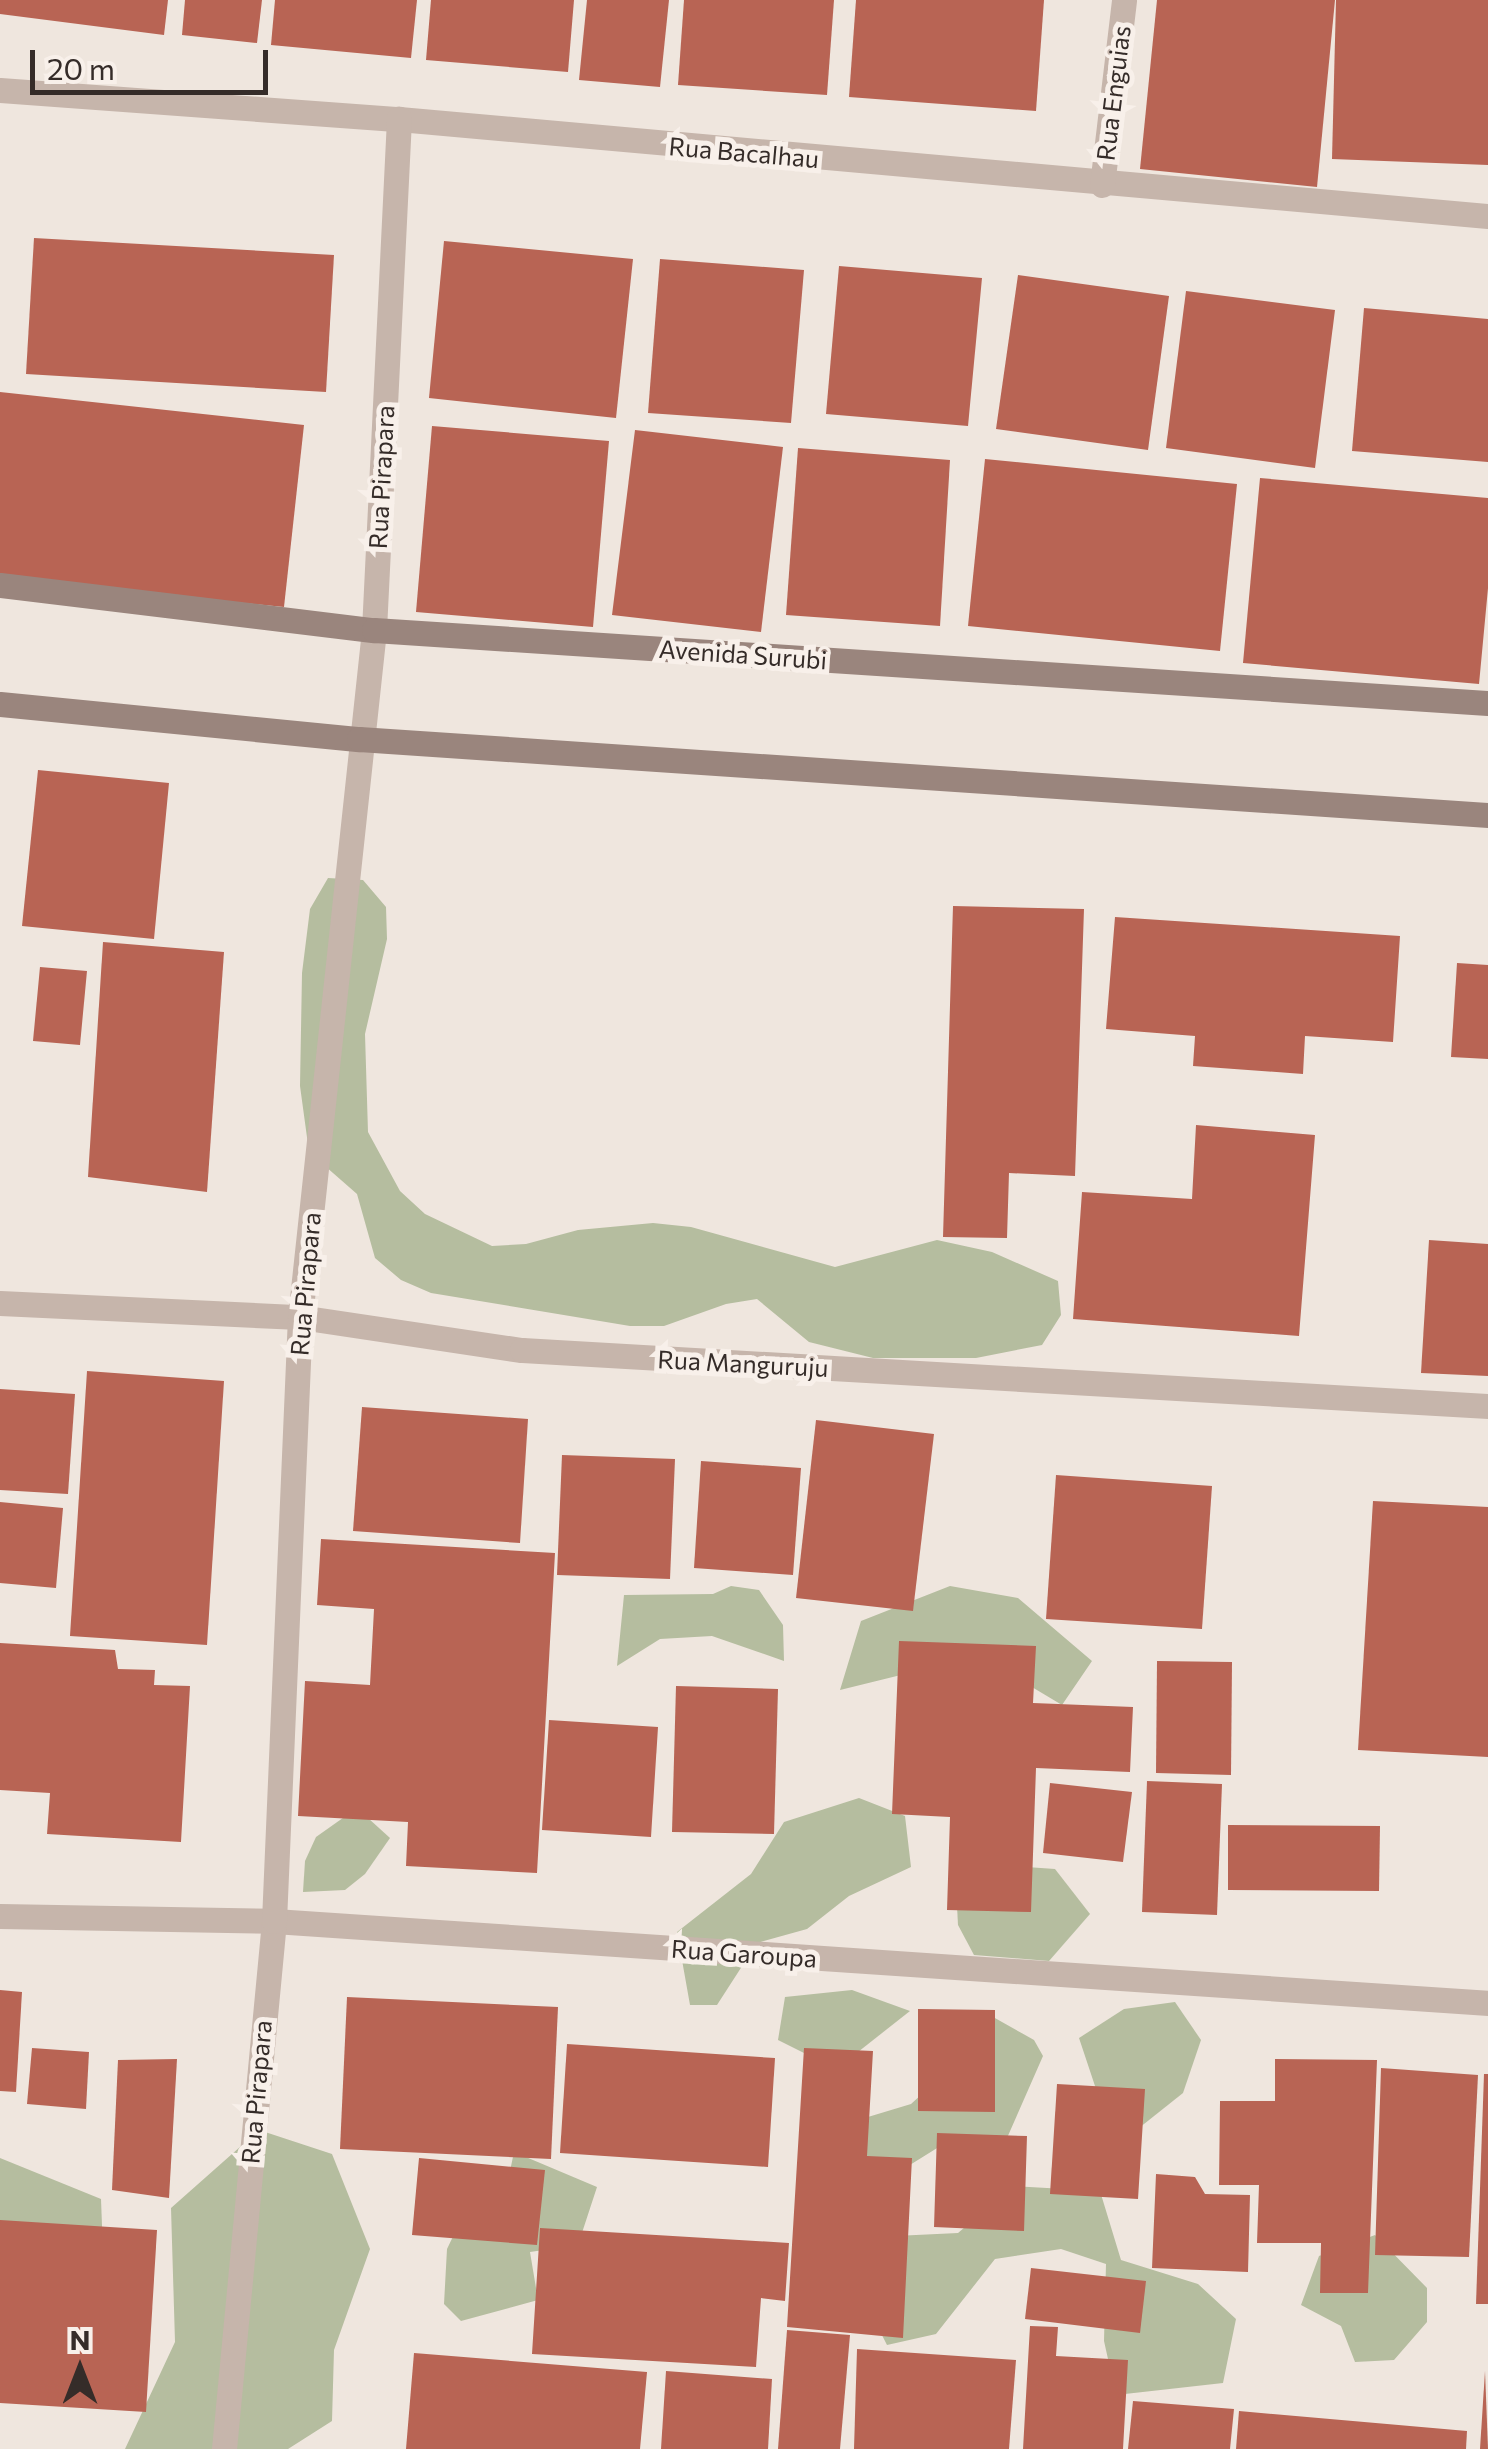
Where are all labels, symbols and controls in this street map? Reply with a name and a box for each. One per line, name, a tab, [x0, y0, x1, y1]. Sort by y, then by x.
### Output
street label: Rua Enguias	[1090, 24, 1136, 162]
scale bar	[35, 30, 272, 92]
text: 20 m	[47, 49, 115, 86]
street label: Rua Bacalhau	[668, 130, 820, 174]
street label: Rua Pirapara	[362, 404, 400, 550]
street label: Avenida Surubi	[658, 633, 828, 675]
street label: Rua Pirapara	[284, 1211, 326, 1357]
street label: Rua Manguruju	[657, 1344, 829, 1382]
street label: Rua Garoupa	[670, 1933, 818, 1973]
street label: Rua Pirapara	[235, 2019, 277, 2165]
north arrow	[30, 2319, 130, 2419]
text: N	[70, 2322, 91, 2356]

